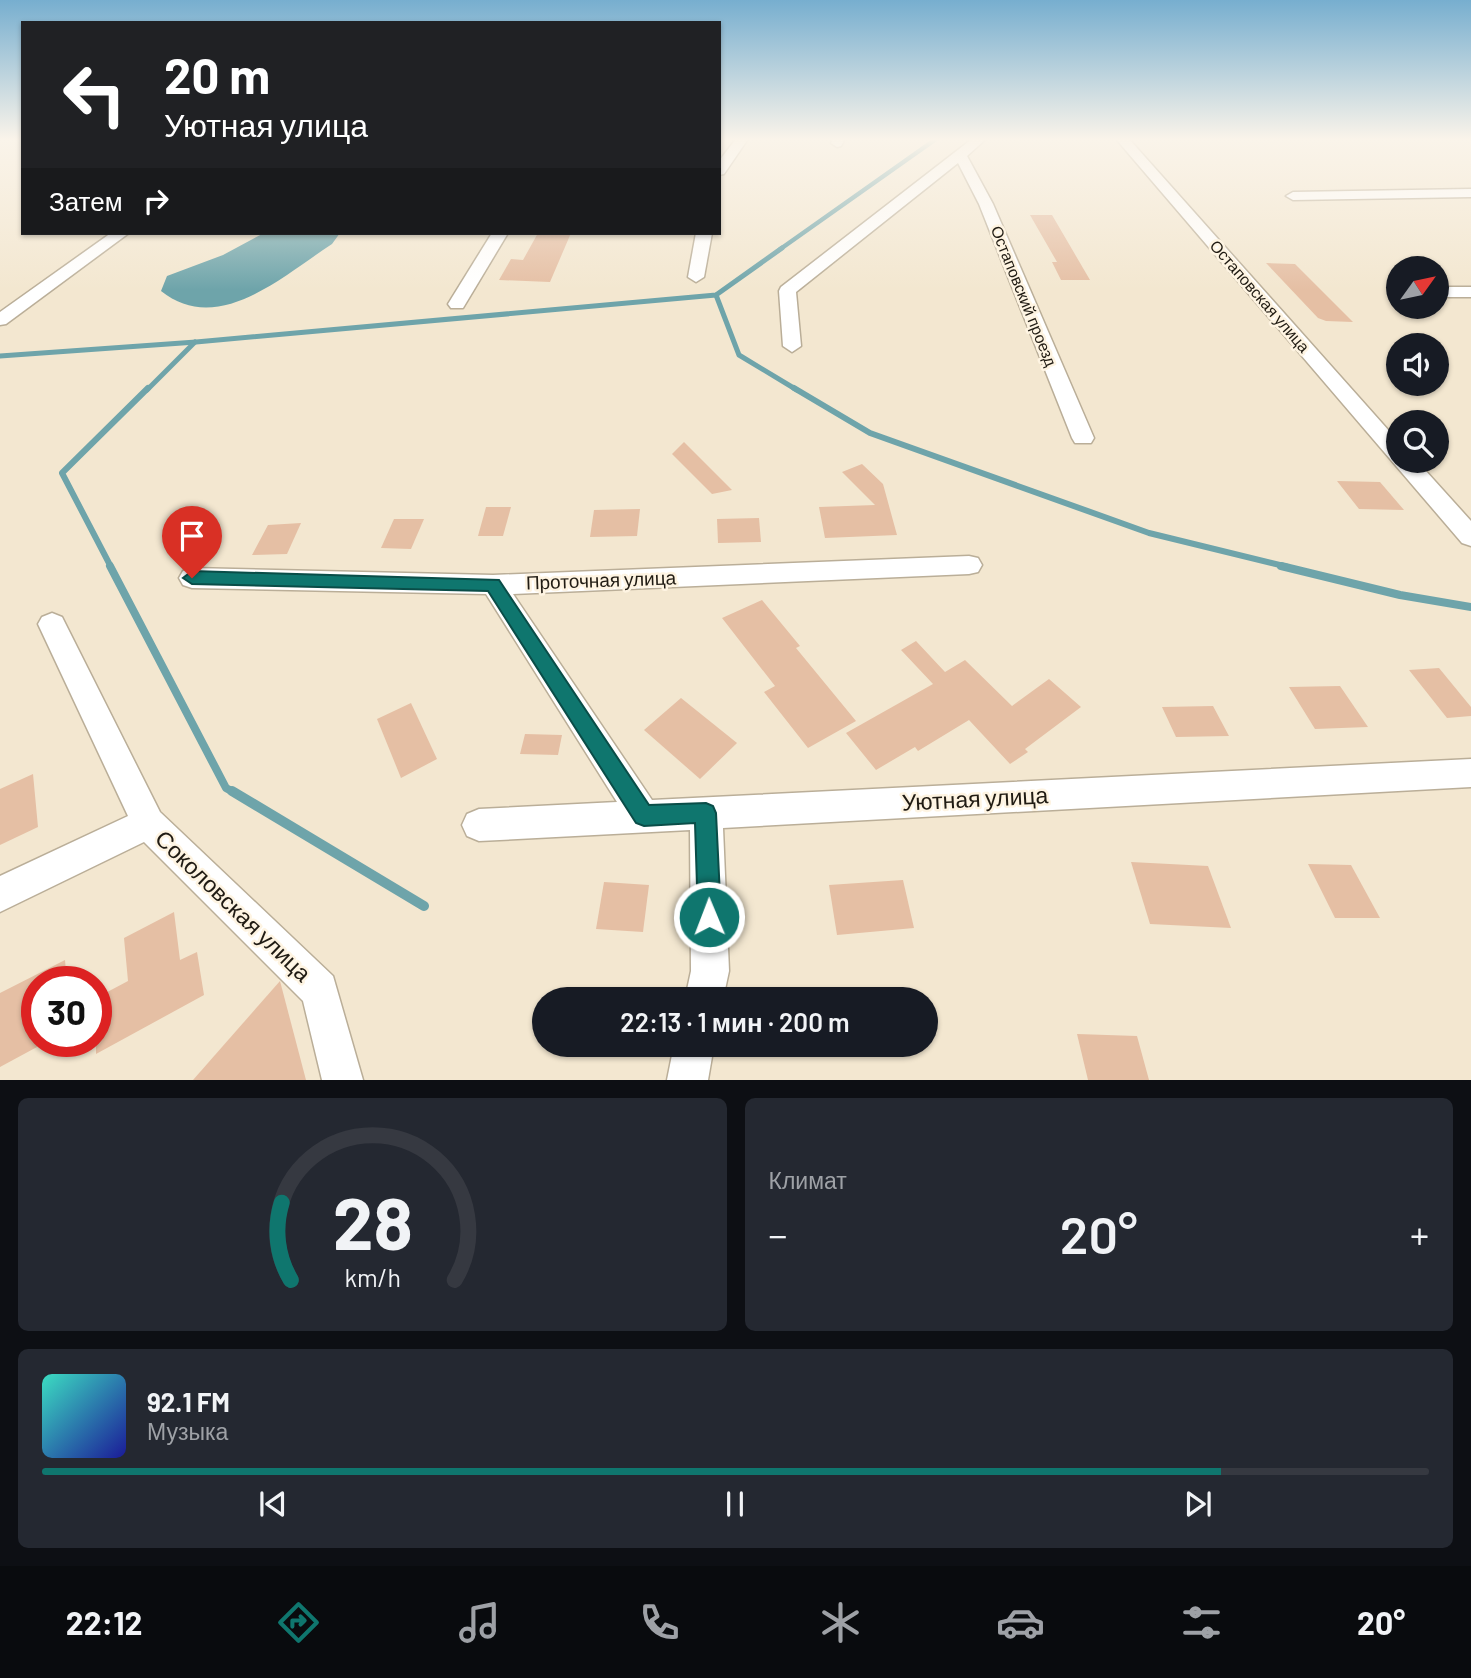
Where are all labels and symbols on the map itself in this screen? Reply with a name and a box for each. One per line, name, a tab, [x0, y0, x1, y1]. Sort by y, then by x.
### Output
street label: Остаповский проезд	[988, 223, 1062, 369]
street label: Остаповская улица	[1206, 236, 1314, 356]
north arrow	[1386, 256, 1449, 318]
pin	[162, 506, 222, 578]
street label: Проточная улица	[525, 565, 677, 594]
street label: Уютная улица	[901, 780, 1049, 816]
street label: Соколовская улица	[150, 824, 318, 987]
position arrow	[672, 880, 746, 954]
speed limit sign: 30	[21, 966, 112, 1057]

